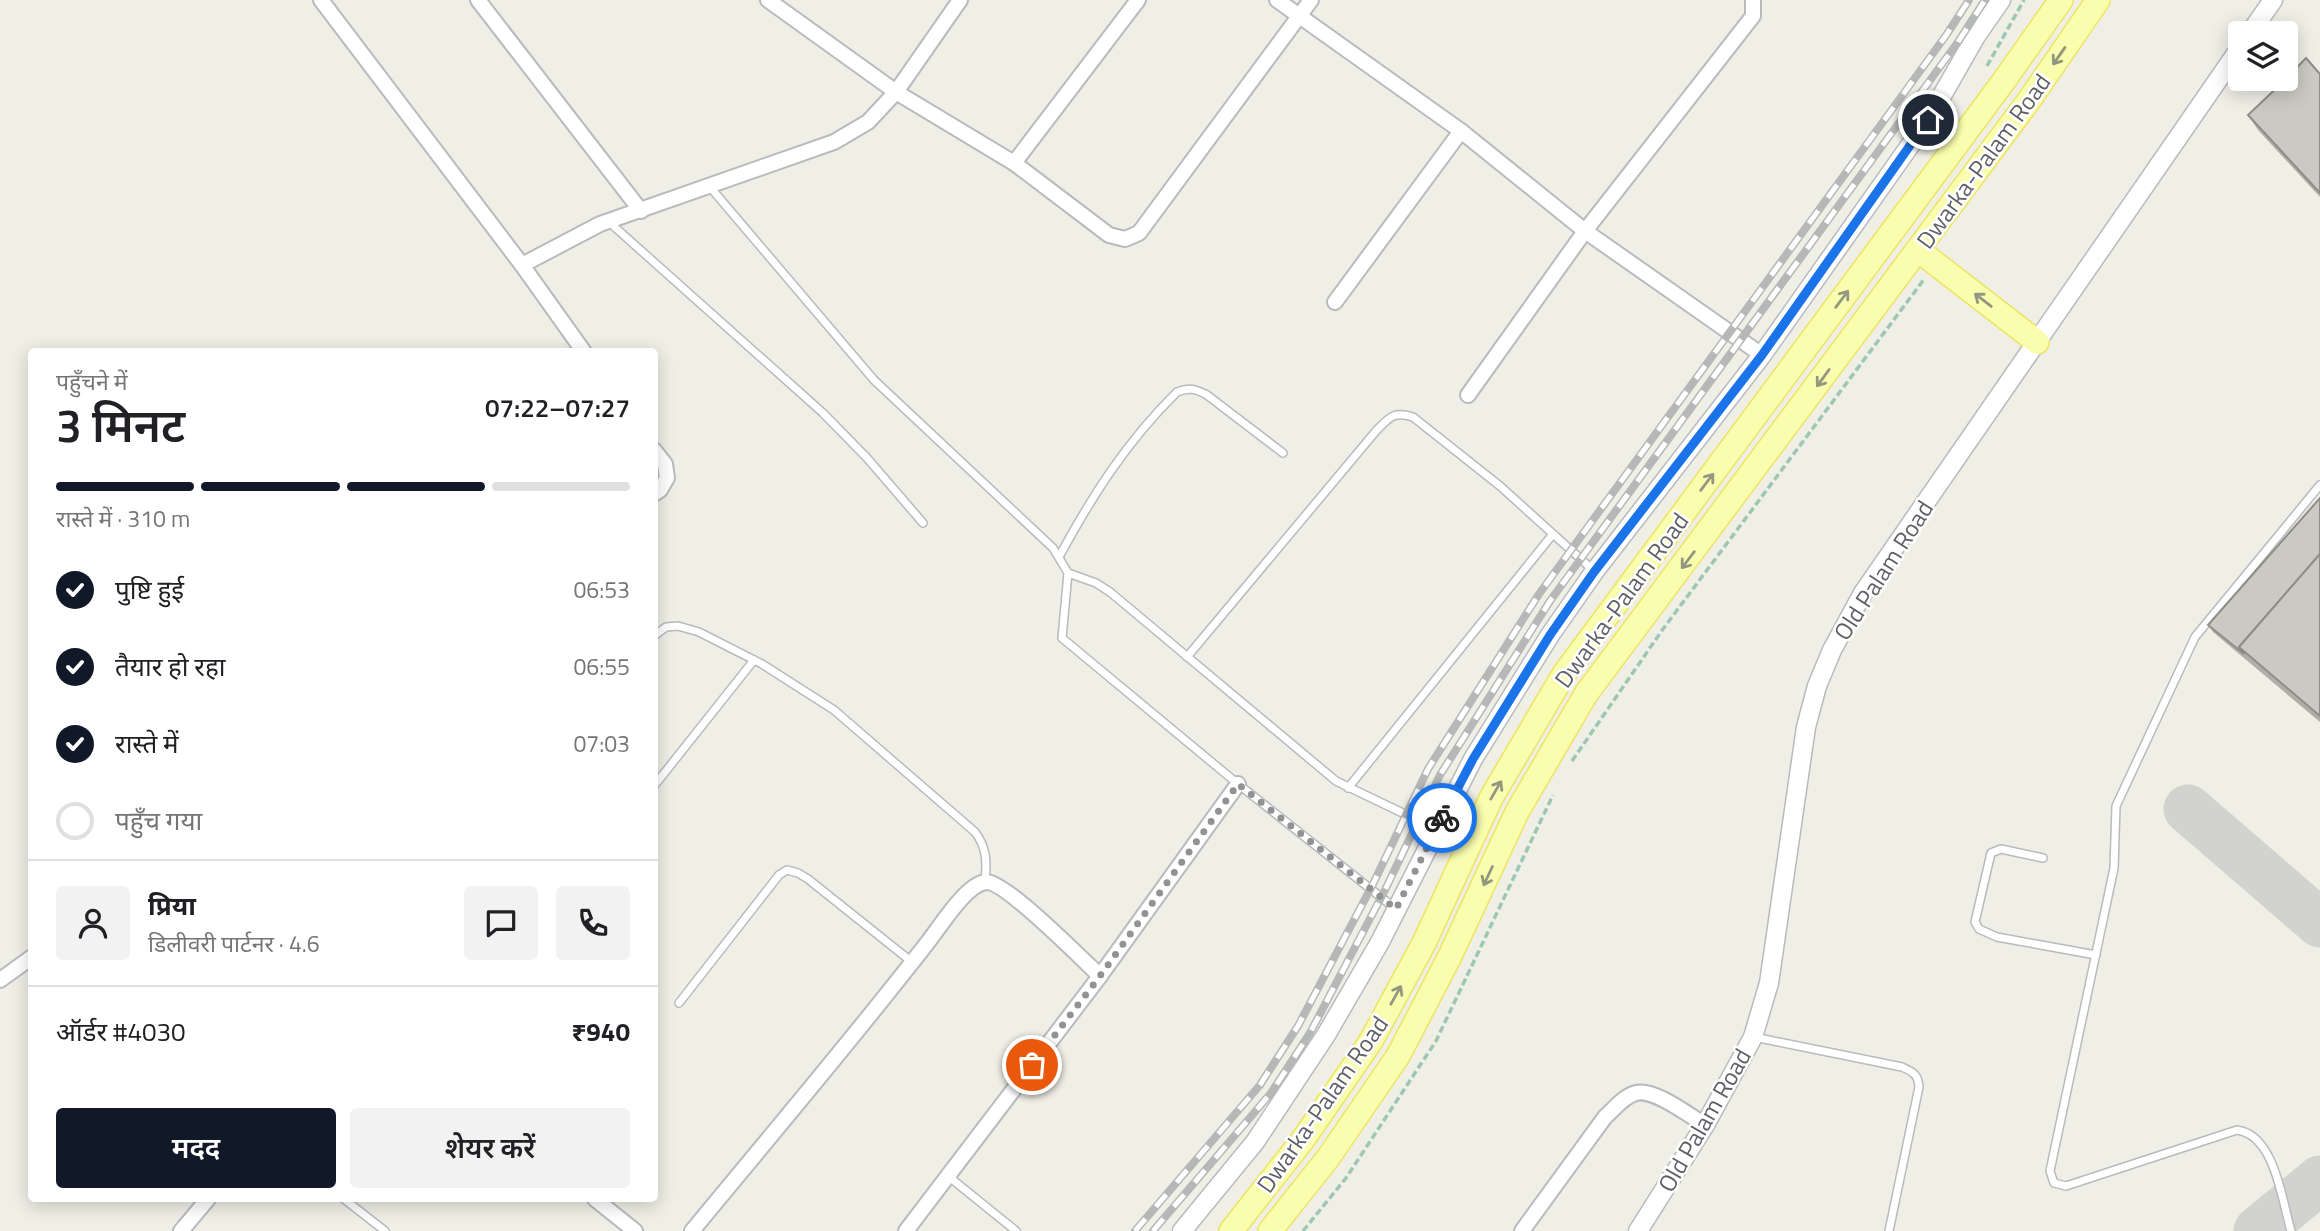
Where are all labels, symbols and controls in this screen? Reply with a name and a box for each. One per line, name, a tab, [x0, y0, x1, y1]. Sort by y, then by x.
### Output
map controls	[2228, 21, 2298, 91]
button: layers	[2228, 21, 2298, 91]
one-way arrow	[2052, 46, 2066, 65]
street label: Dwarka-Palam Road	[1907, 66, 2059, 256]
pin	[1898, 90, 1958, 150]
icon: home	[1909, 101, 1947, 139]
one-way arrow	[1835, 290, 1850, 309]
one-way arrow	[1974, 293, 1993, 308]
text: पहुँचने में	[56, 364, 127, 399]
one-way arrow	[1816, 368, 1830, 387]
text: 07:22–07:27	[485, 388, 630, 427]
text: 3 मिनट	[56, 390, 185, 460]
one-way arrow	[1700, 473, 1714, 492]
street label: Old Palam Road	[1824, 493, 1942, 647]
text: रास्ते में · 310 m	[56, 501, 190, 536]
street label: Dwarka-Palam Road	[1545, 505, 1697, 695]
one-way arrow	[1680, 551, 1695, 569]
text: पुष्टि हुई	[115, 570, 184, 609]
icon: check	[56, 571, 94, 609]
text: 06:53	[573, 572, 630, 607]
text: तैयार हो रहा	[115, 647, 225, 686]
icon: check	[56, 648, 94, 686]
text: 06:55	[573, 649, 630, 684]
text: रास्ते में	[115, 724, 179, 763]
icon: check	[56, 725, 94, 763]
text: 07:03	[573, 726, 630, 761]
one-way arrow	[1489, 781, 1503, 801]
courier	[1407, 783, 1477, 853]
icon: bike	[1423, 799, 1461, 837]
text: पहुँच गया	[115, 801, 202, 840]
one-way arrow	[1480, 865, 1493, 886]
button: person	[56, 886, 130, 960]
text: प्रिया	[148, 886, 196, 925]
button: chat	[464, 886, 538, 960]
button: phone	[556, 886, 630, 960]
text: डिलीवरी पार्टनर · 4.6	[148, 926, 320, 961]
one-way arrow	[1390, 985, 1403, 1006]
street label: Dwarka-Palam Road	[1247, 1008, 1397, 1200]
text: ऑर्डर #4030	[56, 1012, 186, 1051]
text: ₹940	[571, 1012, 630, 1051]
pin	[1002, 1035, 1062, 1095]
street label: Old Palam Road	[1648, 1042, 1760, 1198]
icon: bag	[1013, 1046, 1051, 1084]
button: मदद	[56, 1108, 336, 1188]
button: शेयर करें	[350, 1108, 630, 1188]

